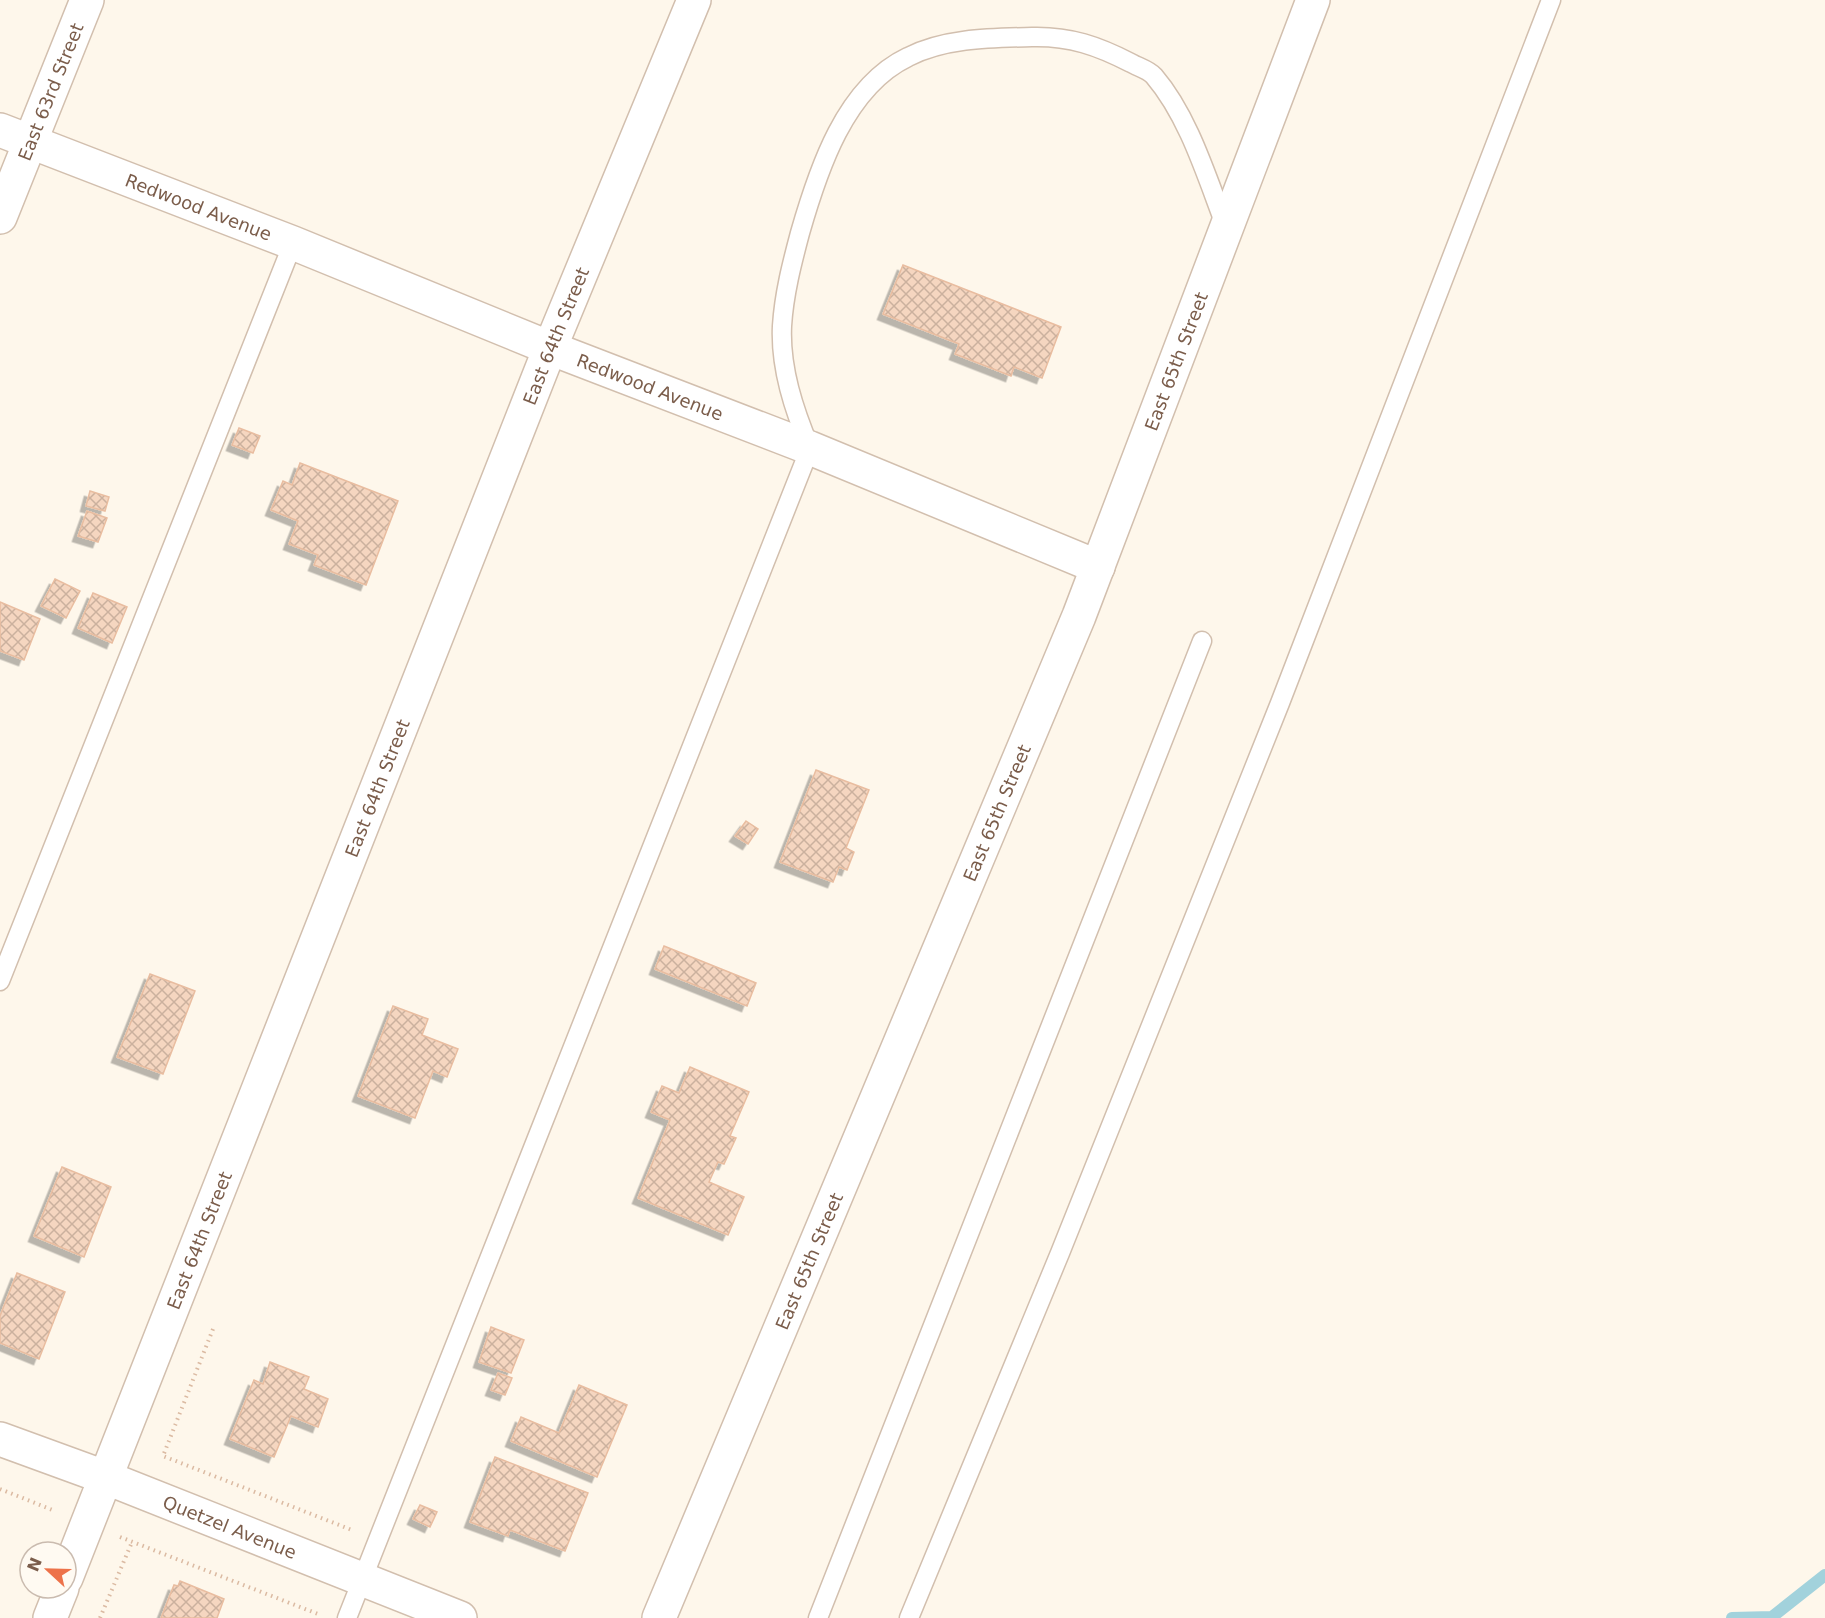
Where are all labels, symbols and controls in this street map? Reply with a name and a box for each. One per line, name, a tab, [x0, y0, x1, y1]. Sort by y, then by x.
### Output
street label: East 63rd Street	[13, 20, 87, 164]
street label: Redwood Avenue	[123, 169, 275, 244]
street label: East 64th Street	[518, 264, 593, 408]
street label: East 65th Street	[1140, 289, 1212, 433]
street label: Redwood Avenue	[574, 349, 726, 424]
street label: East 64th Street	[340, 716, 413, 860]
street label: East 65th Street	[958, 741, 1034, 884]
street label: East 64th Street	[162, 1168, 236, 1312]
street label: East 65th Street	[771, 1189, 847, 1333]
street label: Quetzel Avenue	[160, 1491, 300, 1563]
north arrow	[18, 1540, 78, 1600]
text: N	[23, 1555, 46, 1574]

